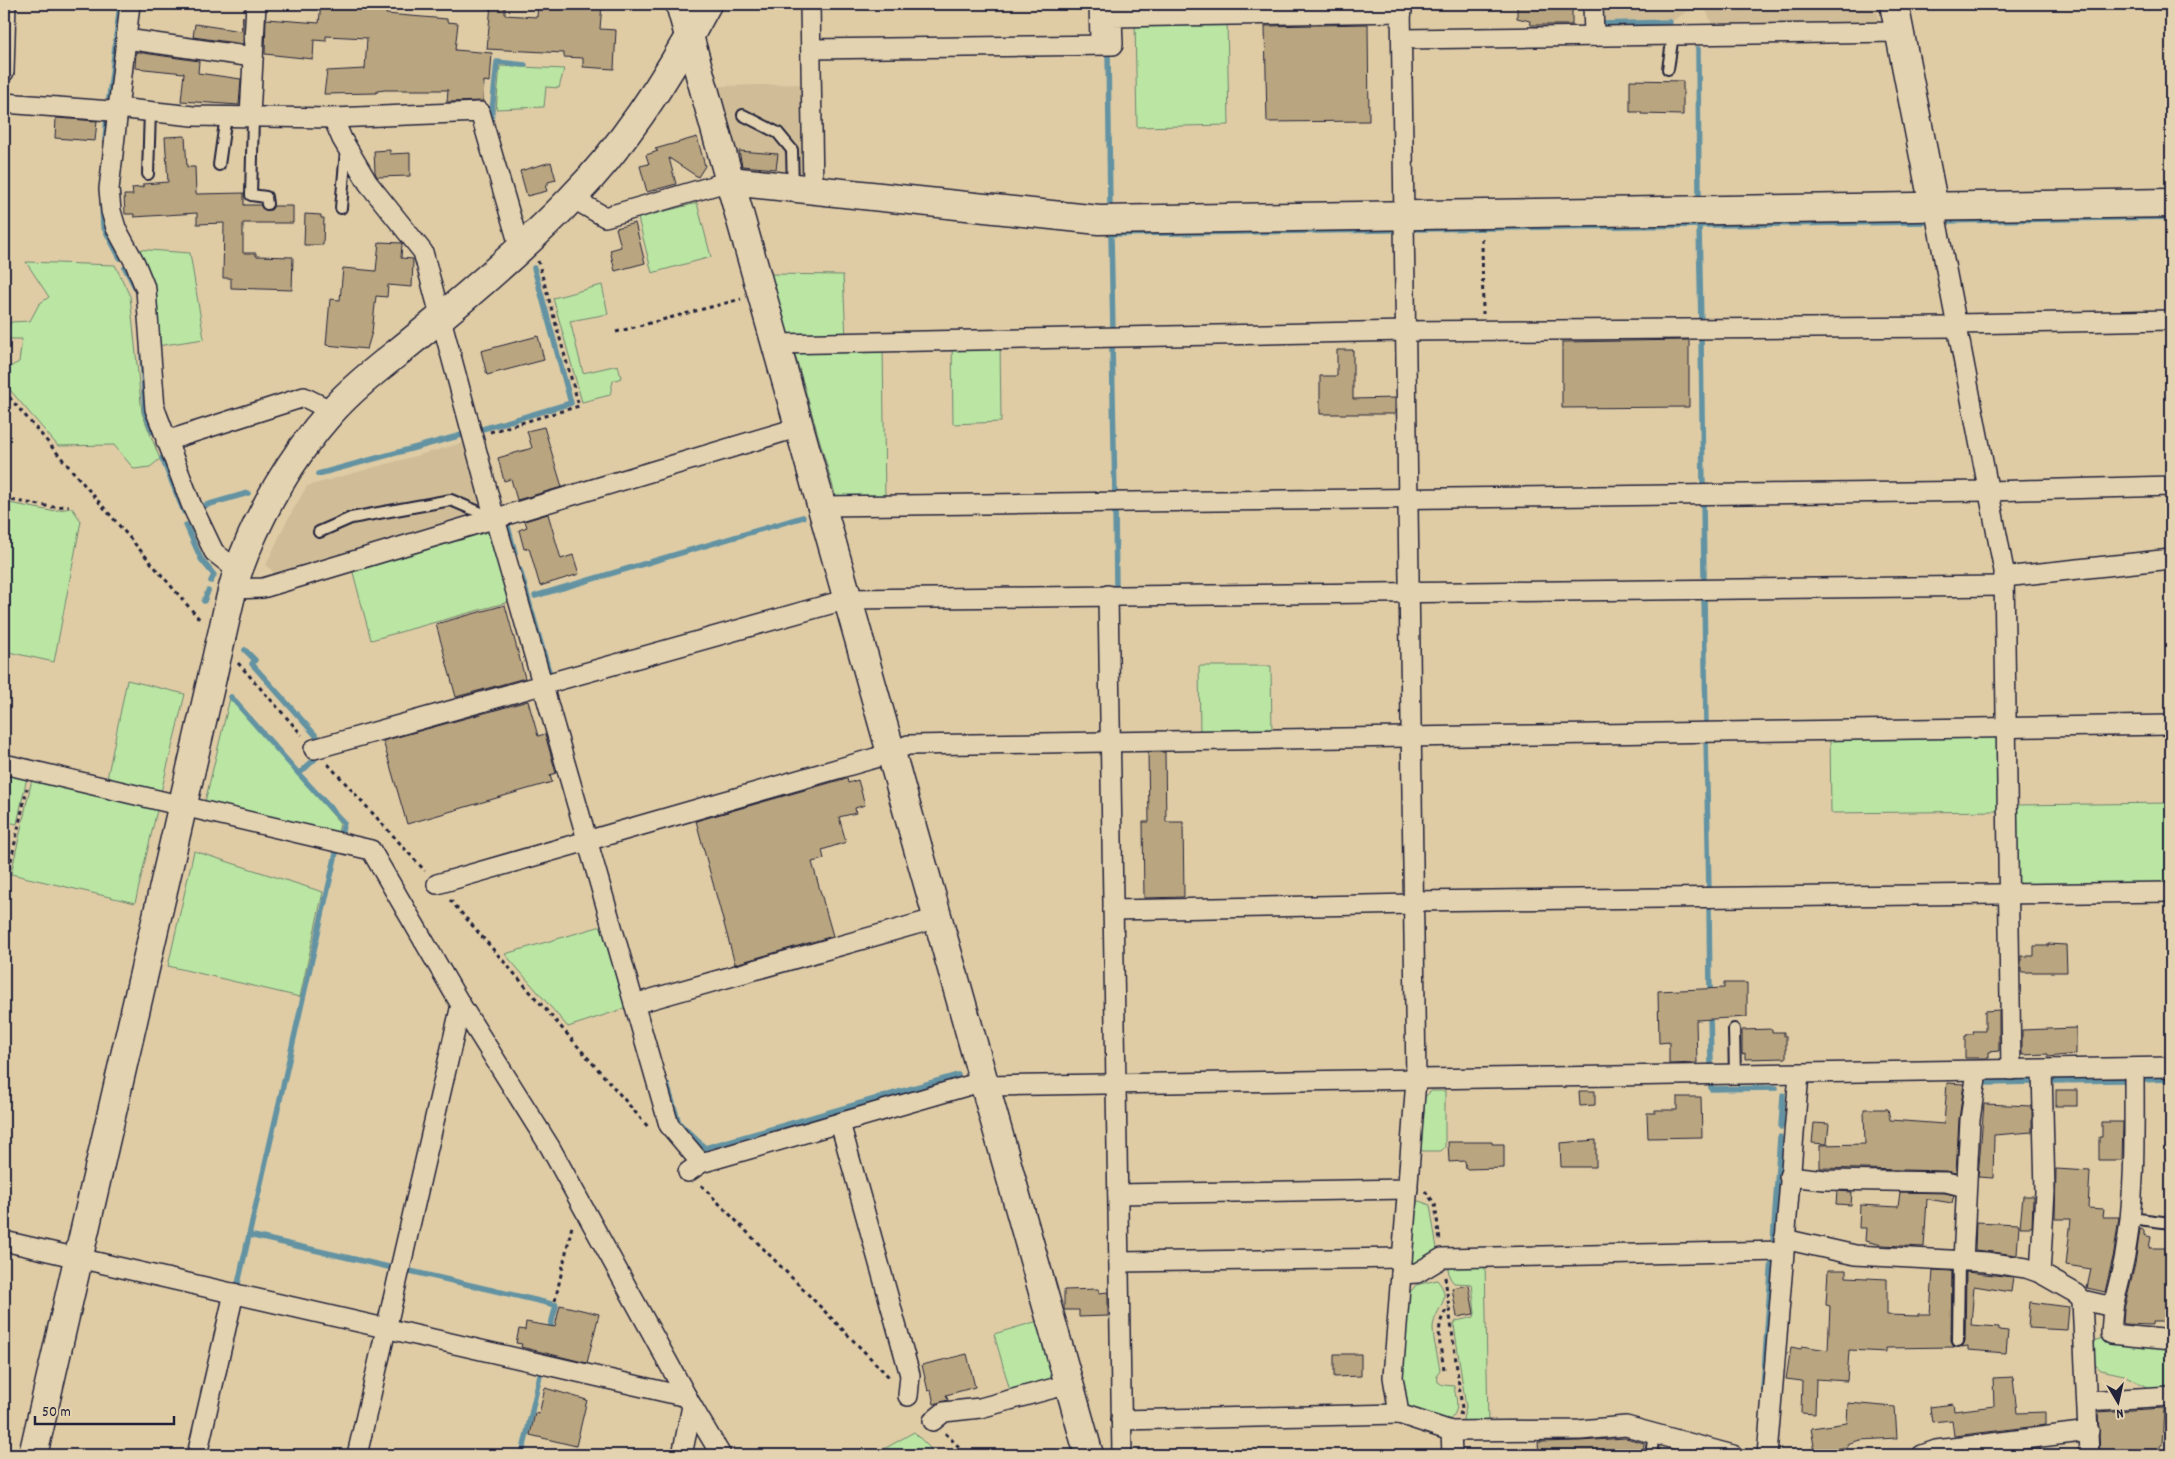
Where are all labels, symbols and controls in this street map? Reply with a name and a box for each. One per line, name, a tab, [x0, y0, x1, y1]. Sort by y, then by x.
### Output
north arrow	[2092, 1376, 2142, 1426]
scale bar	[35, 1394, 174, 1426]
text: 50 m	[42, 1402, 71, 1424]
text: N	[2115, 1402, 2125, 1423]

